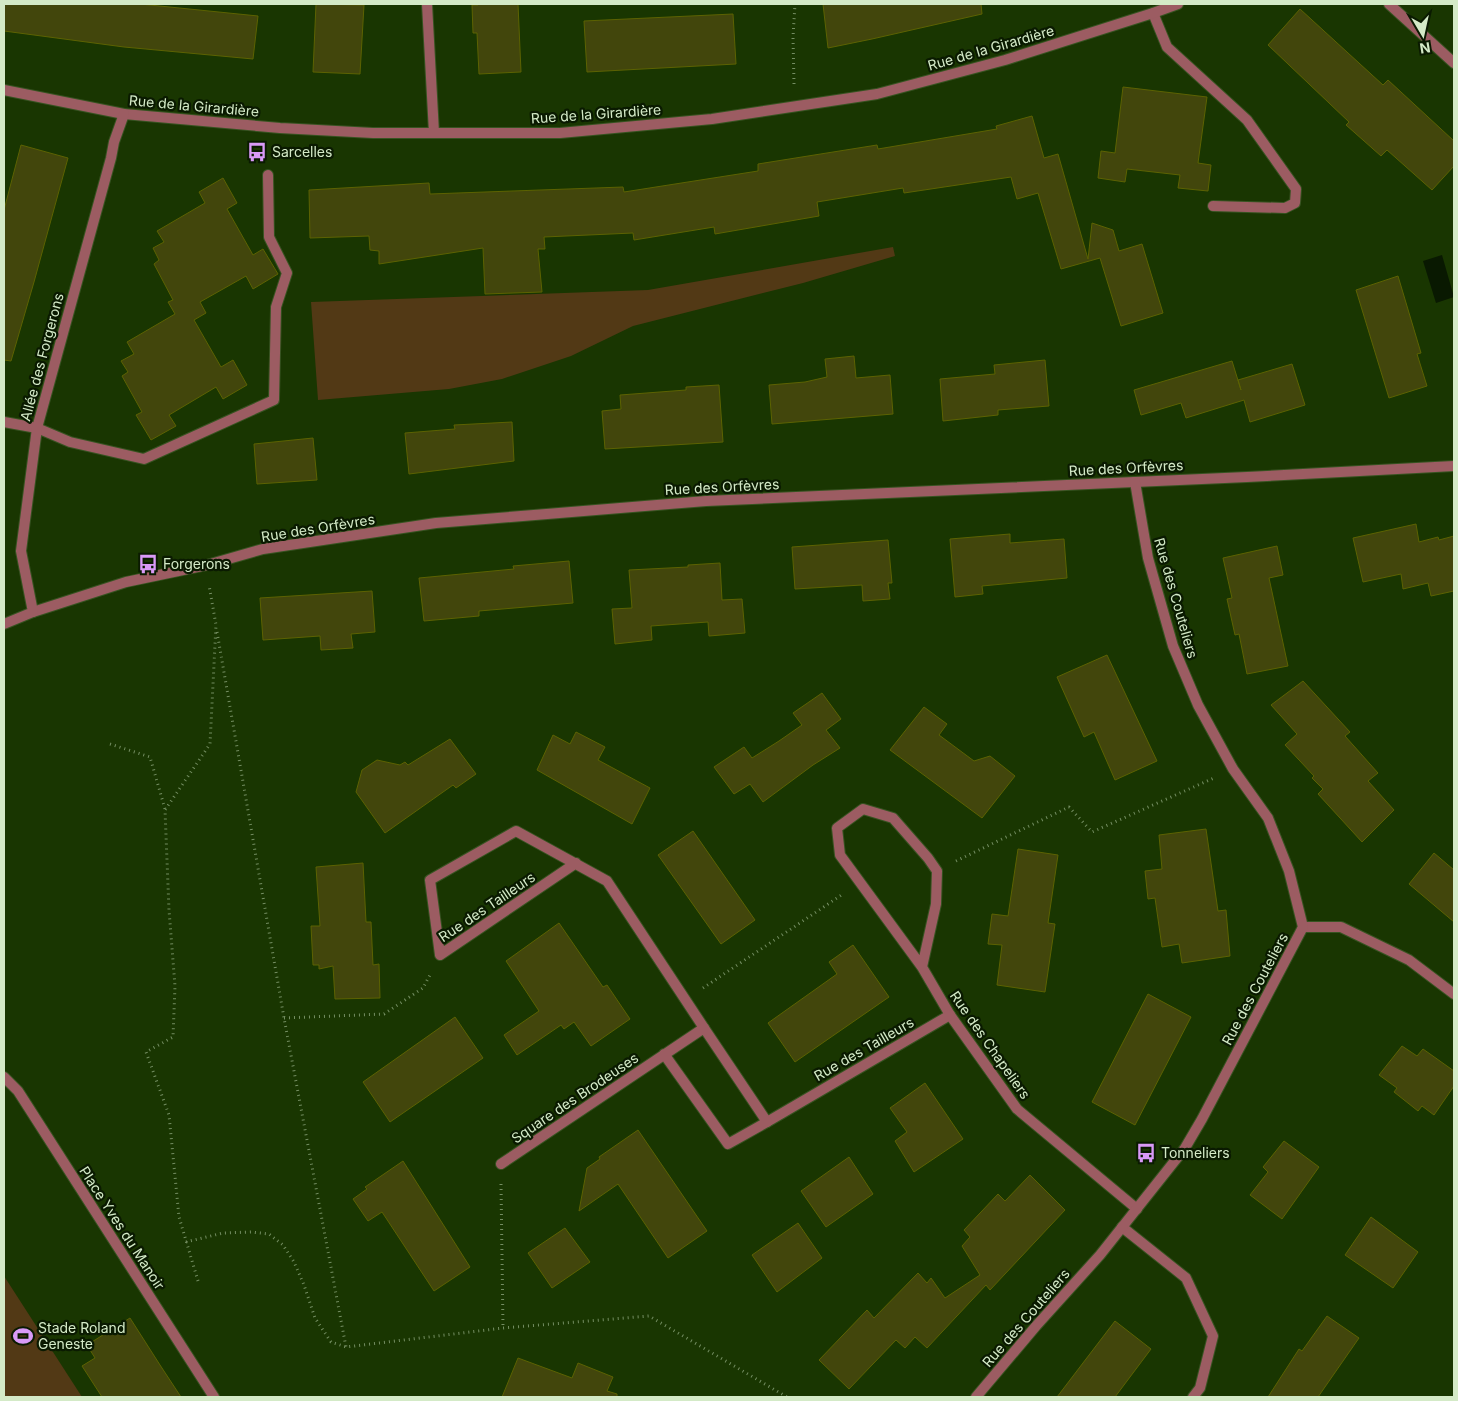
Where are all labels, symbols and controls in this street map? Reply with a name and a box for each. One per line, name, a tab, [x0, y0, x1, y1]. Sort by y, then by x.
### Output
north arrow	[1398, 10, 1448, 60]
street label: Rue de la Girardière	[926, 21, 1056, 74]
text: N	[1419, 39, 1432, 58]
street label: Rue de la Girardière	[128, 91, 260, 120]
street label: Rue de la Girardière	[530, 100, 662, 127]
bus stop icon: Sarcelles	[246, 141, 268, 163]
place label: Sarcelles	[272, 143, 332, 160]
street label: Allée des Forgerons	[16, 291, 67, 423]
street label: Rue des Orfèvres	[1068, 456, 1184, 479]
street label: Rue des Orfèvres	[664, 475, 780, 498]
street label: Rue des Orfèvres	[260, 510, 376, 545]
street label: Rue des Couteliers	[1151, 536, 1202, 660]
bus stop icon: Forgerons	[137, 553, 159, 575]
place label: Forgerons	[163, 555, 230, 572]
street label: Rue des Tailleurs	[435, 868, 538, 945]
street label: Rue des Couteliers	[1218, 930, 1291, 1048]
street label: Rue des Chapeliers	[947, 987, 1034, 1102]
street label: Rue des Tailleurs	[811, 1013, 917, 1084]
street label: Square des Brodeuses	[508, 1049, 641, 1146]
bus stop icon: Tonneliers	[1135, 1142, 1157, 1164]
place label: Tonneliers	[1161, 1144, 1230, 1161]
street label: Place Yves du Manoir	[76, 1163, 169, 1293]
street label: Rue des Couteliers	[978, 1265, 1073, 1370]
place label: Stade Roland Geneste	[38, 1319, 125, 1352]
sports icon: Stade Roland Geneste	[12, 1325, 34, 1347]

